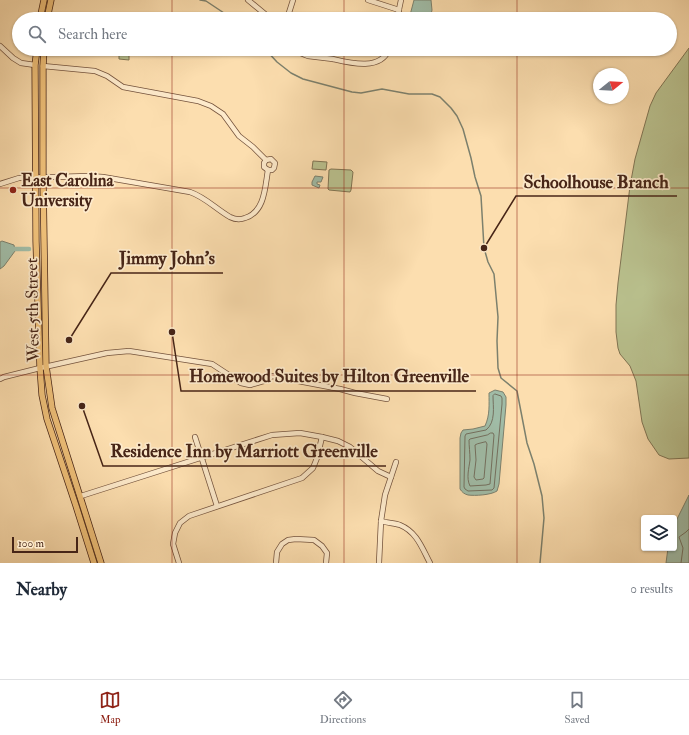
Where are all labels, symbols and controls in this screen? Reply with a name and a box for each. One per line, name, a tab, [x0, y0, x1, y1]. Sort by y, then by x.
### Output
search box	[12, 12, 677, 56]
icon: search	[26, 23, 48, 45]
text: Search here	[58, 25, 127, 44]
north arrow	[593, 68, 629, 104]
callout: Schoolhouse Branch	[516, 166, 677, 196]
place label: East Carolina University	[21, 170, 115, 212]
text: Schoolhouse Branch	[523, 171, 669, 194]
marker: East Carolina University	[8, 185, 18, 195]
callout: Jimmy John's	[111, 243, 223, 273]
text: Jimmy John's	[118, 247, 215, 270]
street label: West 5th Street	[21, 257, 44, 363]
callout: Homewood Suites by Hilton Greenville	[181, 361, 476, 391]
text: Homewood Suites by Hilton Greenville	[189, 365, 469, 388]
callout: Residence Inn by Marriott Greenville	[103, 436, 386, 466]
text: Residence Inn by Marriott Greenville	[110, 440, 378, 463]
map controls	[641, 515, 677, 551]
button: layers	[641, 515, 677, 551]
scale bar	[12, 535, 78, 554]
text: 100 m	[18, 537, 44, 550]
text: Nearby	[16, 579, 67, 600]
text: 0 results	[630, 581, 673, 597]
tab: Map	[99, 689, 121, 726]
tab: Directions	[320, 689, 366, 726]
tab: Saved	[565, 689, 590, 726]

